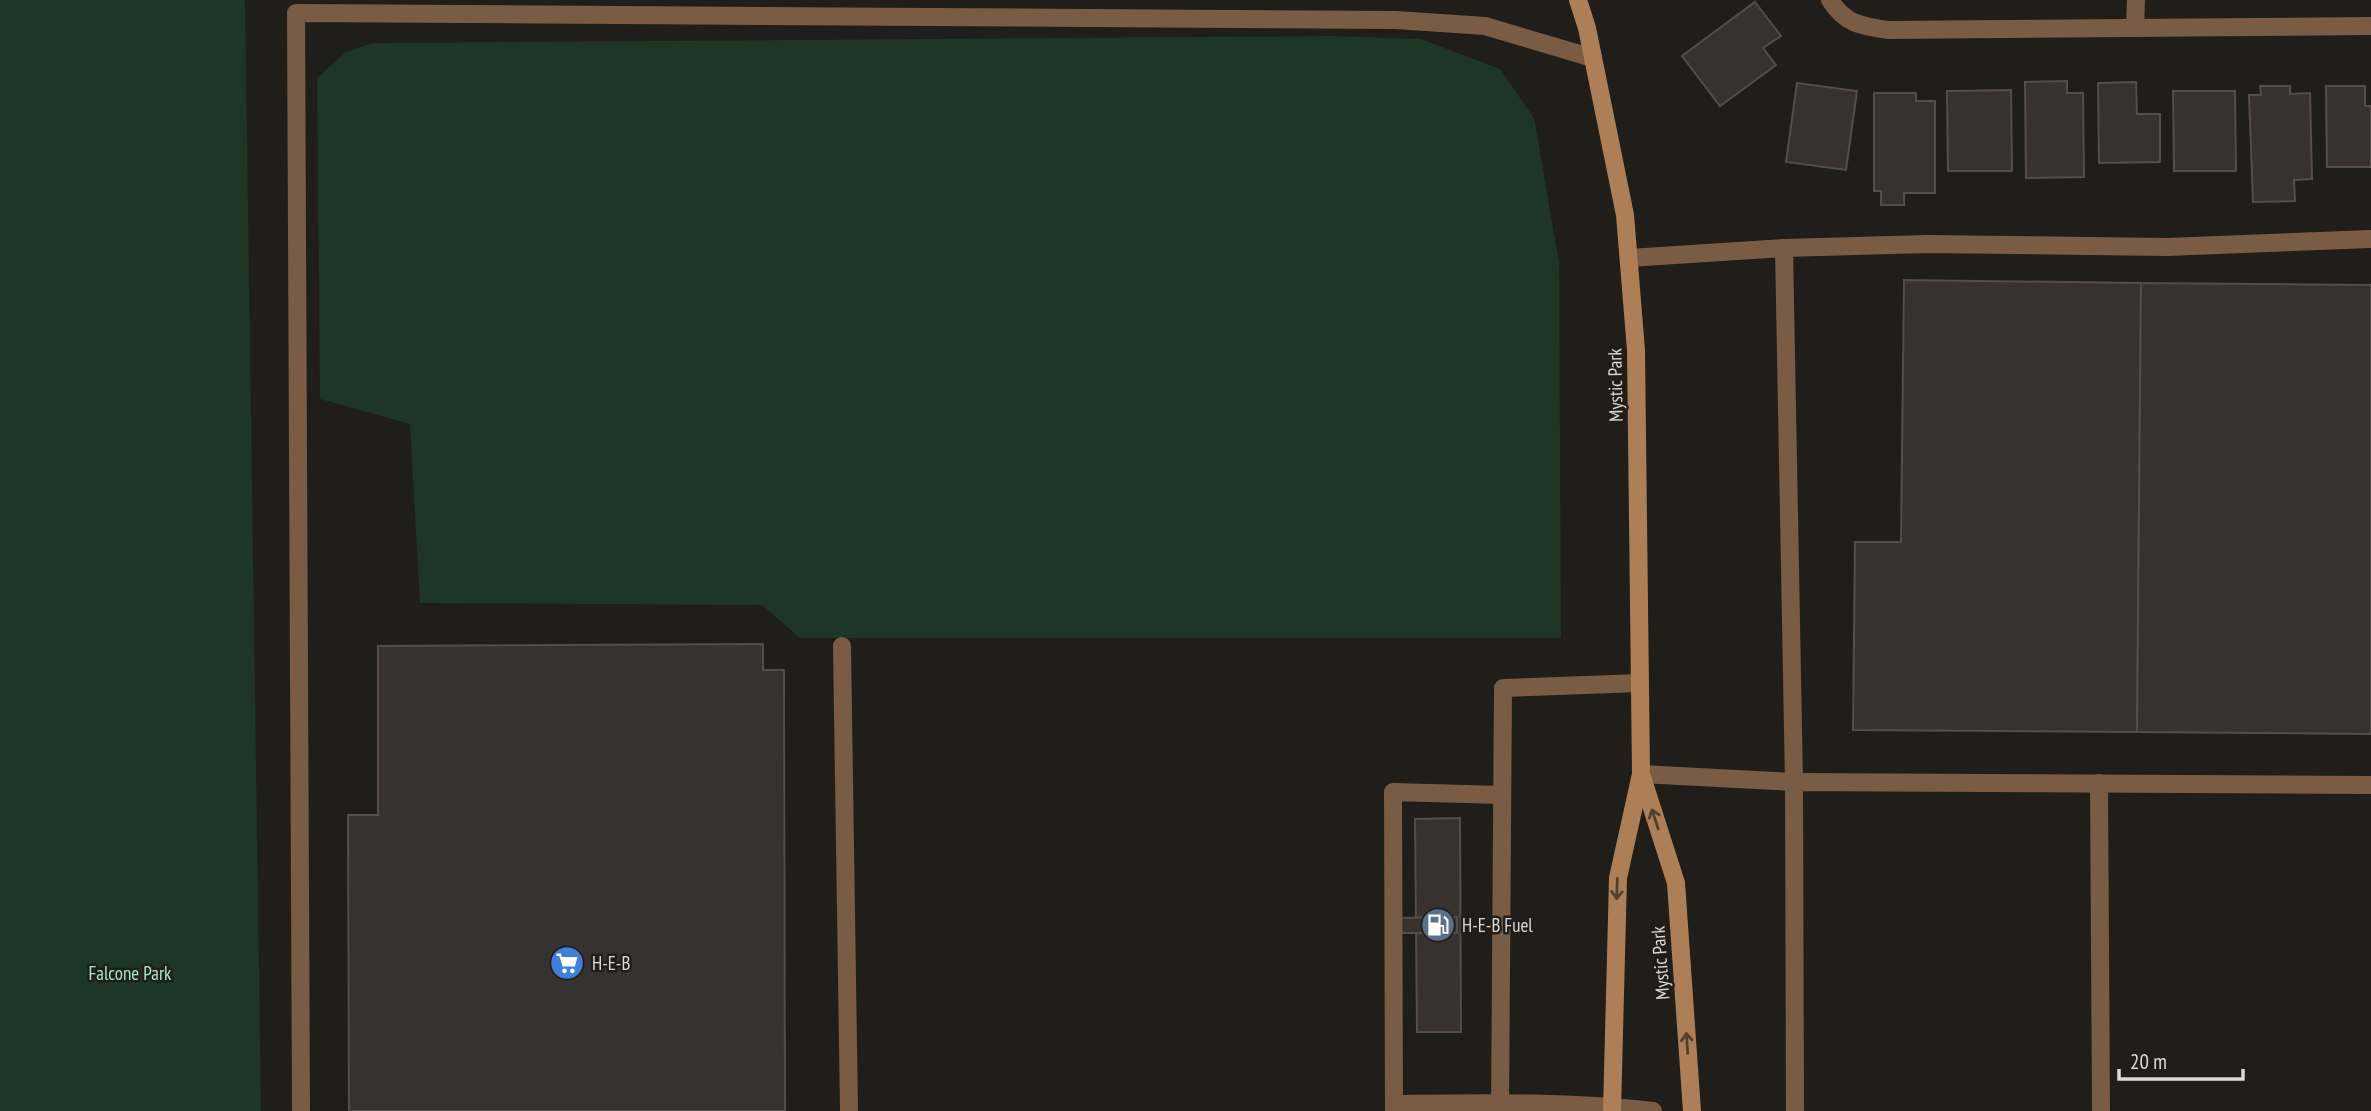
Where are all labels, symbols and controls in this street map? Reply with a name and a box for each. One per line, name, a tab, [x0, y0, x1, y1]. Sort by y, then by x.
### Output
street label: Mystic Park	[1602, 347, 1628, 422]
one-way arrow	[1648, 808, 1661, 830]
one-way arrow	[1611, 877, 1624, 900]
fuel station icon: H-E-B Fuel	[1419, 906, 1457, 944]
place label: H-E-B Fuel	[1462, 913, 1533, 937]
street label: Mystic Park	[1645, 925, 1675, 1001]
supermarket icon: H-E-B	[548, 944, 586, 982]
place label: H-E-B	[592, 951, 630, 975]
park label: Falcone Park	[89, 961, 172, 985]
one-way arrow	[1680, 1032, 1693, 1055]
scale bar	[2119, 1038, 2243, 1082]
text: 20 m	[2130, 1048, 2167, 1075]

